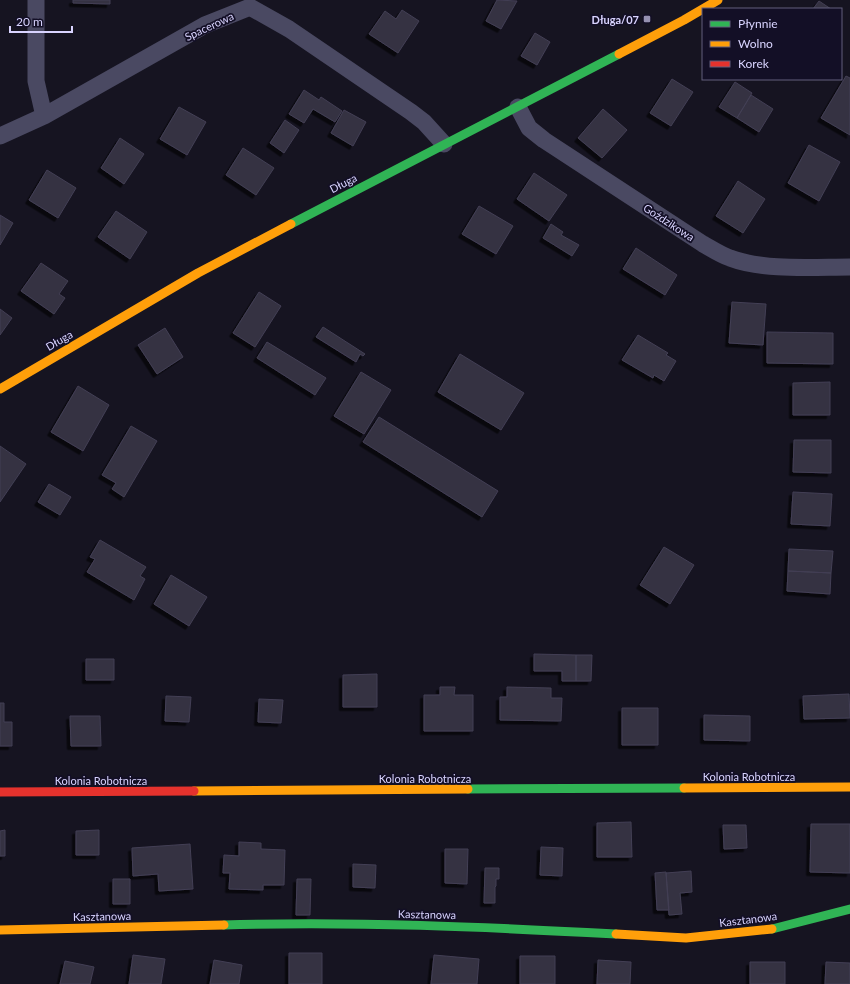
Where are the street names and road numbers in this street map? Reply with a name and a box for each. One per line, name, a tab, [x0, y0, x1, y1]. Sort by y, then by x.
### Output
street label: Spacerowa	[182, 9, 236, 43]
street label: Długa	[327, 171, 359, 195]
street label: Goździkowa	[641, 201, 697, 243]
street label: Długa	[43, 327, 75, 353]
street label: Kolonia Robotnicza	[703, 770, 795, 783]
street label: Kolonia Robotnicza	[379, 772, 471, 785]
street label: Kolonia Robotnicza	[55, 774, 147, 787]
street label: Kasztanowa	[398, 907, 456, 921]
street label: Kasztanowa	[73, 909, 131, 923]
street label: Kasztanowa	[718, 909, 778, 929]

